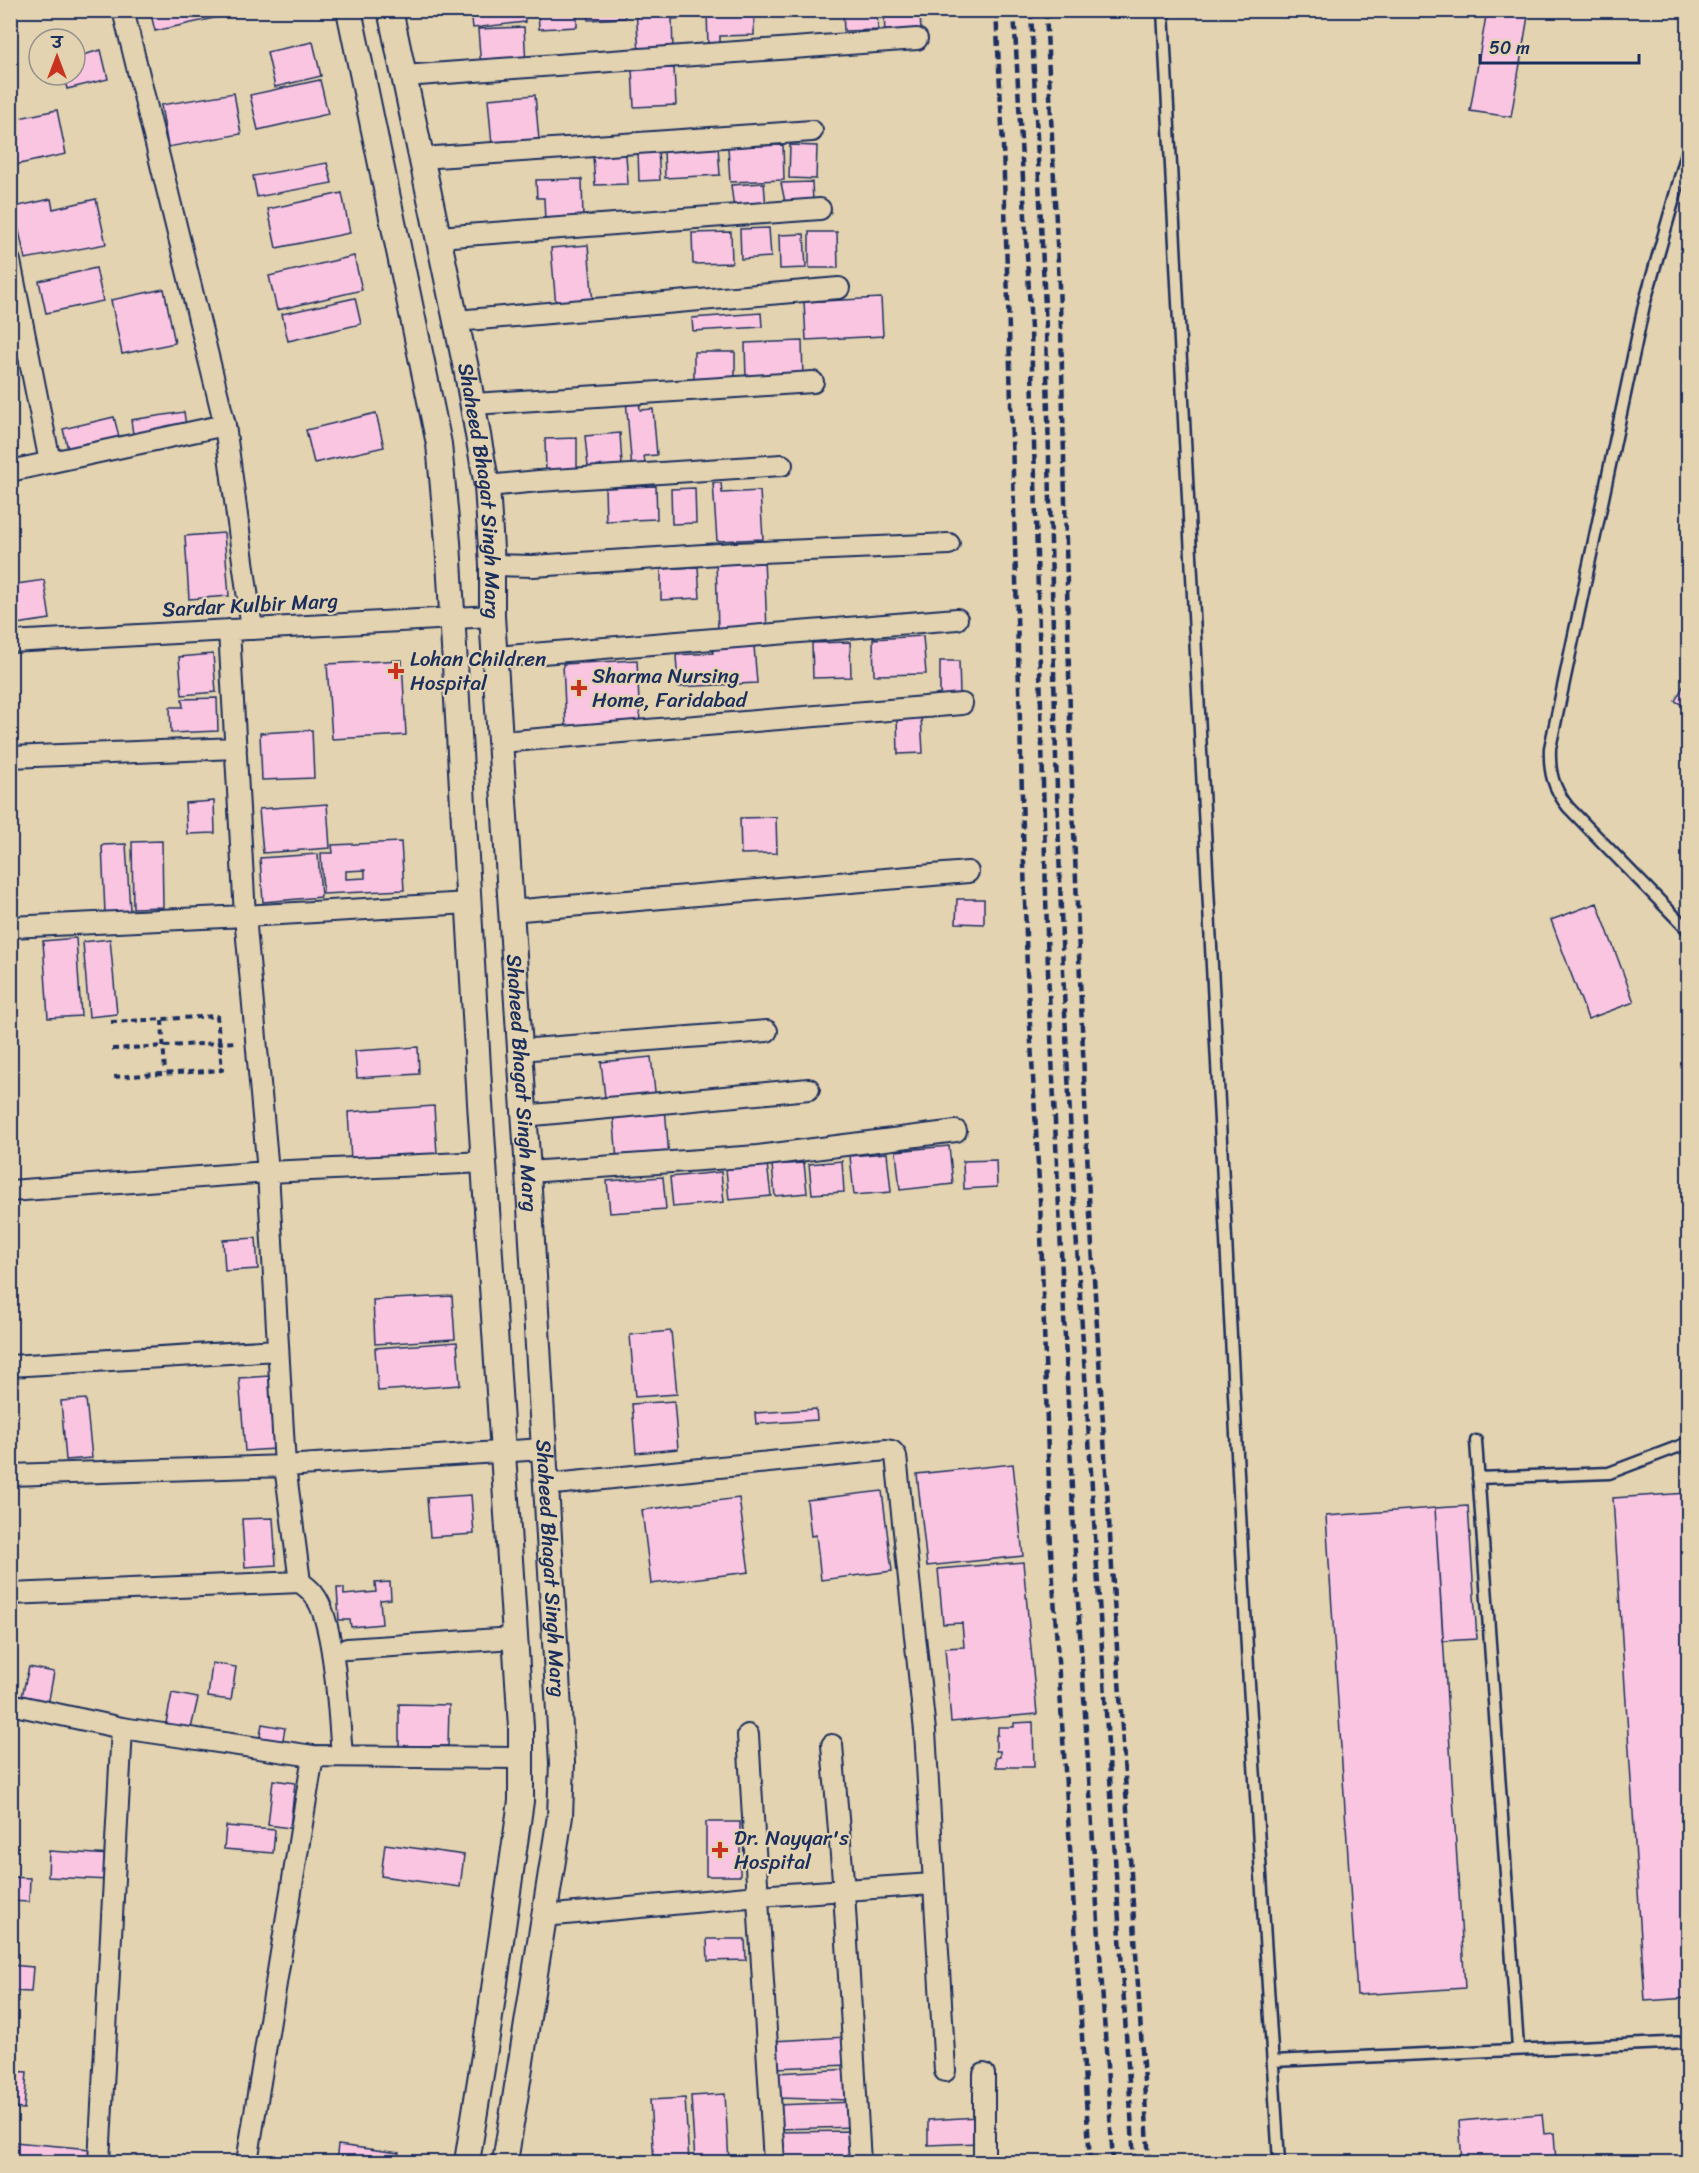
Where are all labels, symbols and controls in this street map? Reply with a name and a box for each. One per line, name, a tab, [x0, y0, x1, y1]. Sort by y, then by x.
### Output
north arrow	[27, 27, 87, 87]
scale bar	[1480, 27, 1639, 65]
text: उ	[50, 28, 64, 57]
text: 50 m	[1489, 32, 1530, 64]
street label: Shaheed Bhagat Singh Marg	[446, 359, 511, 620]
street label: Sardar Kulbir Marg	[161, 581, 339, 629]
place label: Lohan Children Hospital	[410, 640, 546, 702]
place label: Sharma Nursing Home, Faridabad	[592, 657, 749, 719]
marker: Lohan Children Hospital	[387, 662, 405, 680]
marker: Sharma Nursing Home, Faridabad	[570, 679, 588, 697]
street label: Shaheed Bhagat Singh Marg	[495, 953, 549, 1213]
street label: Shaheed Bhagat Singh Marg	[524, 1438, 577, 1699]
place label: Dr. Nayyar's Hospital	[734, 1819, 849, 1881]
marker: Dr. Nayyar's Hospital	[711, 1841, 729, 1859]

